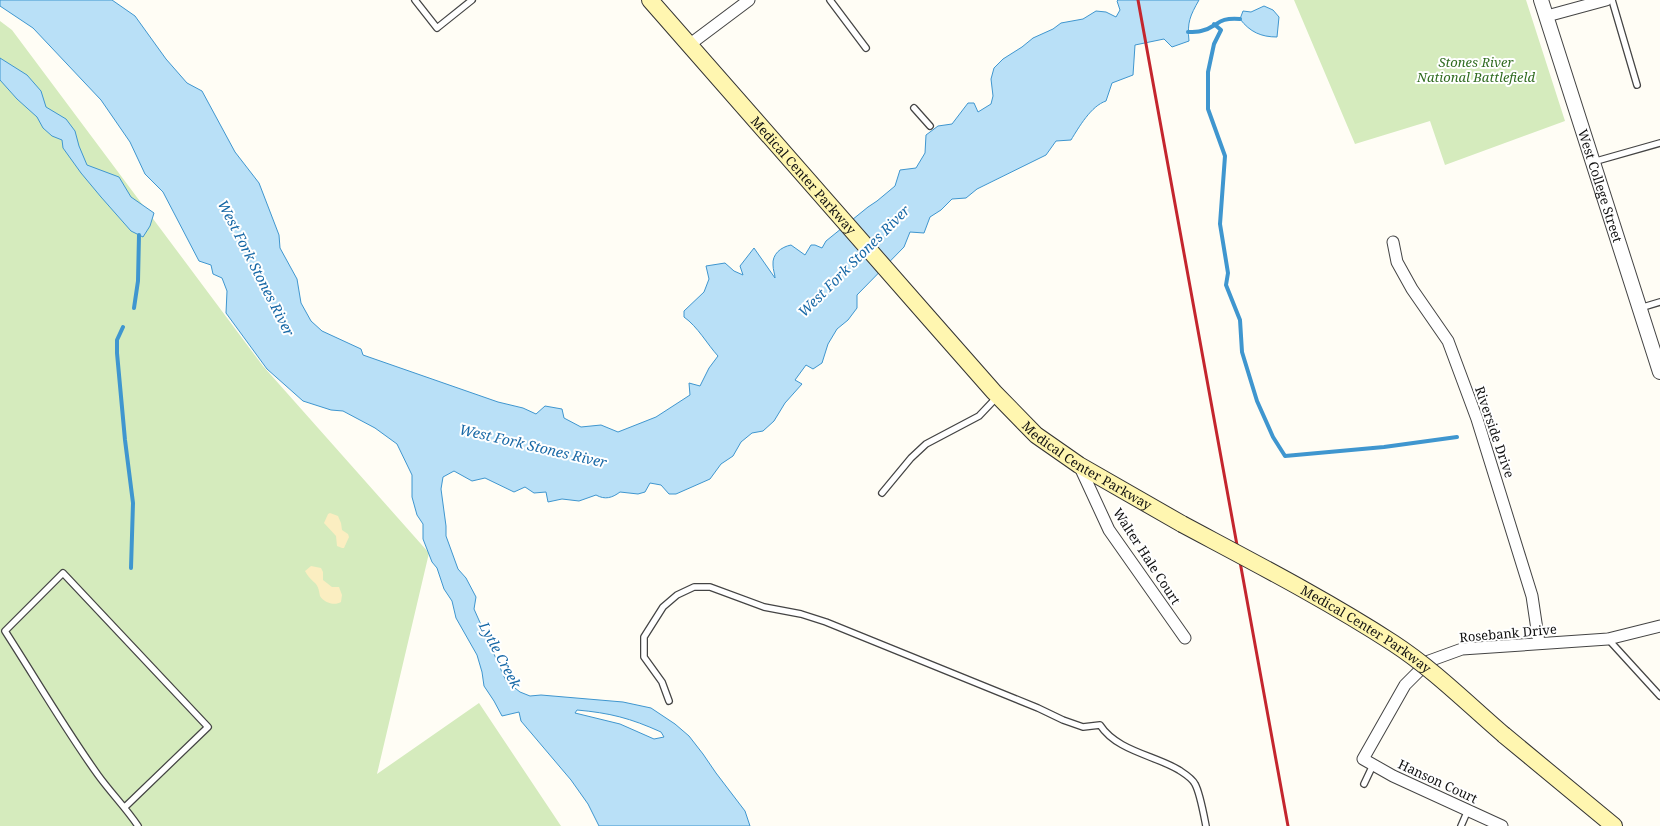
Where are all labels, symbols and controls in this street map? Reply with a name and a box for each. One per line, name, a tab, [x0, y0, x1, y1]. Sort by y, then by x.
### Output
park label: Stones River National Battlefield	[1416, 53, 1535, 86]
street label: Medical Center Parkway	[747, 112, 861, 239]
street label: West College Street	[1574, 127, 1627, 245]
water label: West Fork Stones River	[214, 196, 299, 340]
water label: West Fork Stones River	[794, 200, 914, 321]
street label: Riverside Drive	[1471, 384, 1519, 480]
street label: Medical Center Parkway	[1018, 417, 1156, 514]
water label: West Fork Stones River	[458, 419, 609, 472]
street label: Walter Hale Court	[1109, 504, 1185, 608]
street label: Medical Center Parkway	[1298, 581, 1436, 677]
water label: Lytle Creek	[474, 617, 526, 692]
street label: Rosebank Drive	[1459, 620, 1558, 646]
street label: Hanson Court	[1395, 755, 1481, 807]

